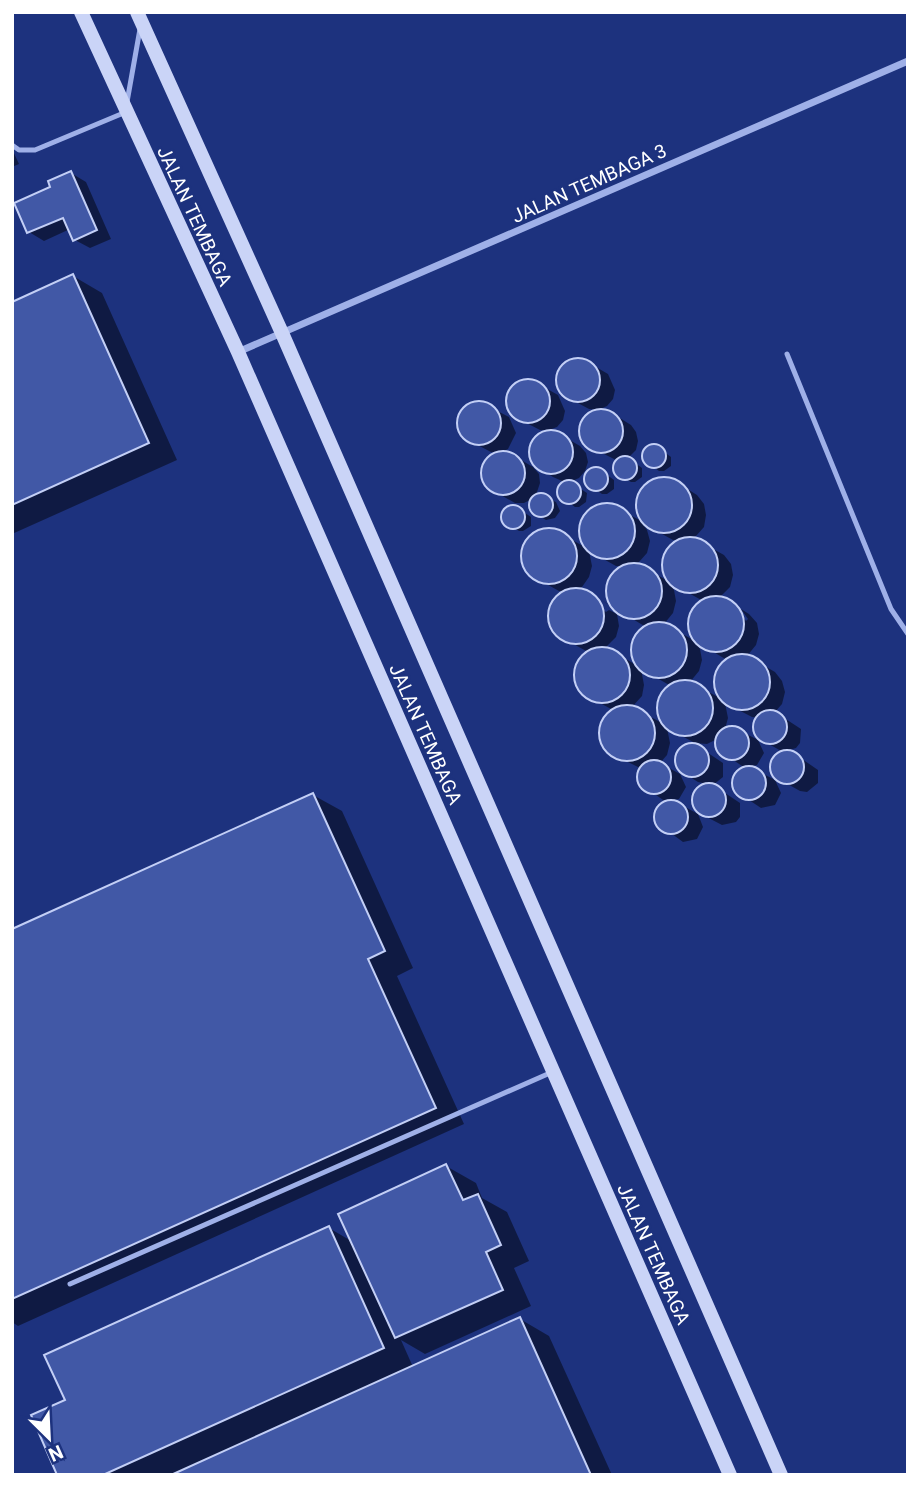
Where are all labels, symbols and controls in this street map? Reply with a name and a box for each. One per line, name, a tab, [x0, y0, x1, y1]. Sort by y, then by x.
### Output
street label: JALAN TEMBAGA 3	[508, 139, 670, 228]
street label: JALAN TEMBAGA	[152, 143, 237, 290]
street label: JALAN TEMBAGA	[384, 660, 467, 809]
street label: JALAN TEMBAGA	[612, 1180, 695, 1329]
north arrow	[14, 1403, 84, 1473]
text: N	[45, 1440, 67, 1466]

